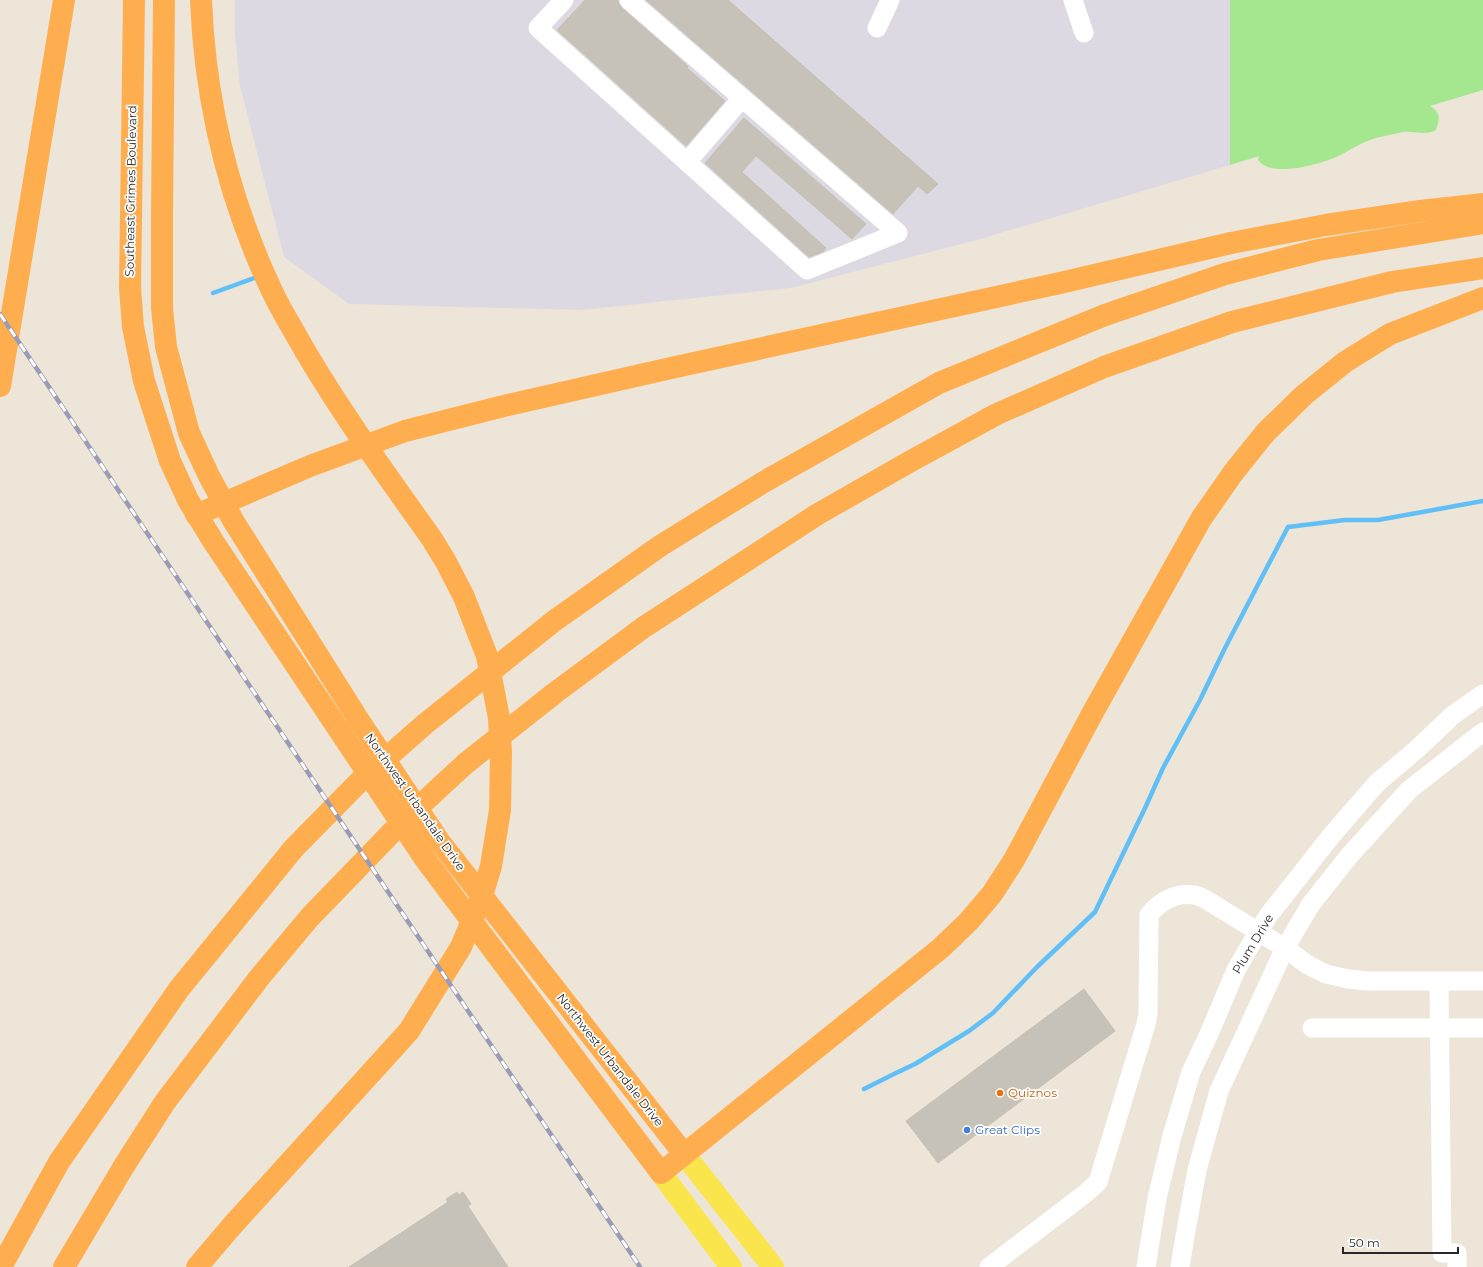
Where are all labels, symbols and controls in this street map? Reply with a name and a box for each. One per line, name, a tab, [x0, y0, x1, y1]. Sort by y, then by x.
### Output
street label: Southeast Grimes Boulevard	[122, 105, 139, 277]
street label: Northwest Urbandale Drive	[362, 730, 469, 873]
street label: Plum Drive	[1229, 911, 1276, 976]
street label: Northwest Urbandale Drive	[554, 990, 667, 1129]
place label: Quiznos	[1008, 1085, 1057, 1100]
marker: Quiznos	[995, 1088, 1005, 1098]
place label: Great Clips	[975, 1122, 1040, 1137]
marker: Great Clips	[962, 1125, 972, 1135]
scale bar	[1343, 1229, 1458, 1255]
text: 50 m	[1349, 1235, 1380, 1250]

